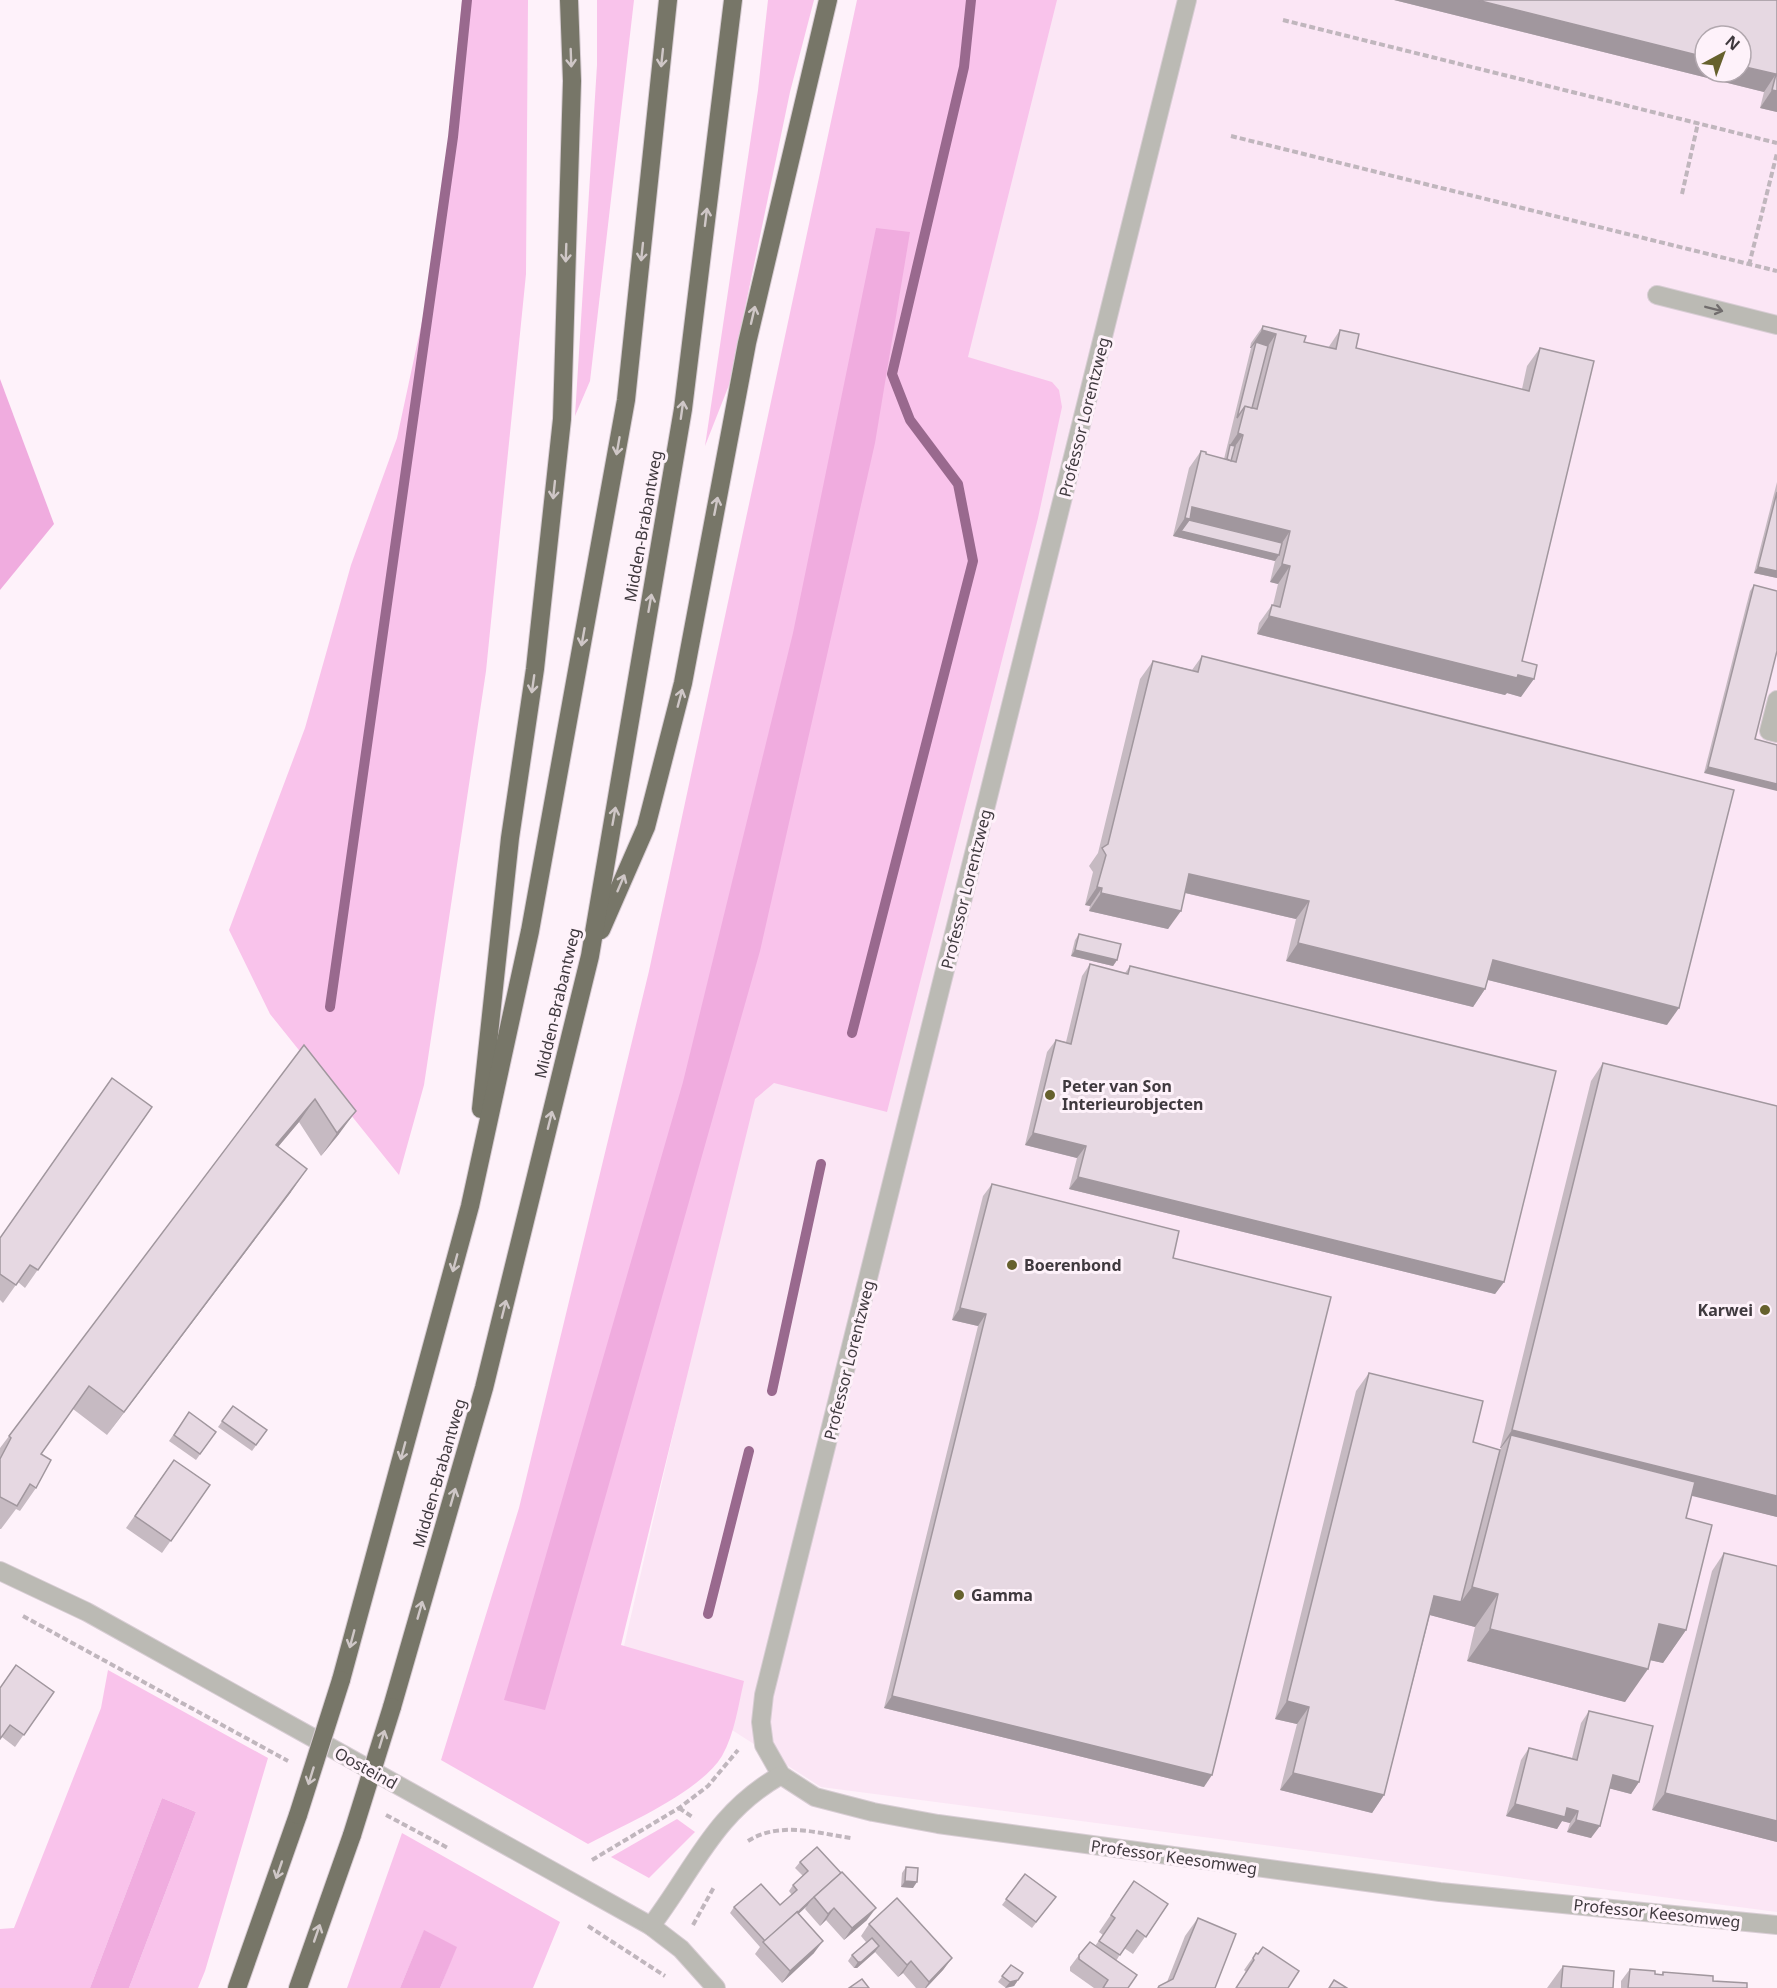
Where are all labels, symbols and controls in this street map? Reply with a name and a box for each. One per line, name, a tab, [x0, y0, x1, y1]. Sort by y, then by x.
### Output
north arrow	[1693, 24, 1753, 84]
text: N	[1721, 30, 1745, 55]
one-way arrow	[565, 48, 576, 68]
one-way arrow	[656, 48, 667, 68]
one-way arrow	[701, 208, 712, 227]
one-way arrow	[636, 242, 647, 262]
one-way arrow	[561, 243, 572, 263]
one-way arrow	[1704, 304, 1723, 316]
one-way arrow	[748, 305, 759, 325]
street label: Professor Lorentzweg	[1053, 335, 1115, 499]
one-way arrow	[677, 401, 688, 421]
one-way arrow	[612, 435, 623, 455]
street label: Midden-Brabantweg	[619, 448, 667, 604]
one-way arrow	[548, 479, 559, 499]
one-way arrow	[711, 497, 722, 516]
one-way arrow	[645, 593, 656, 613]
one-way arrow	[577, 627, 588, 647]
one-way arrow	[527, 673, 538, 693]
one-way arrow	[674, 688, 686, 707]
one-way arrow	[609, 806, 620, 826]
street label: Professor Lorentzweg	[935, 807, 997, 971]
one-way arrow	[616, 875, 628, 893]
street label: Midden-Brabantweg	[529, 926, 585, 1080]
place label: Peter van Son Interieurobjecten	[1062, 1075, 1203, 1115]
marker: Peter van Son Interieurobjecten	[1043, 1088, 1057, 1102]
one-way arrow	[545, 1111, 557, 1130]
one-way arrow	[449, 1253, 460, 1272]
place label: Boerenbond	[1024, 1254, 1122, 1276]
marker: Boerenbond	[1005, 1258, 1019, 1272]
street label: Professor Lorentzweg	[818, 1278, 880, 1442]
place label: Karwei	[1698, 1299, 1753, 1321]
one-way arrow	[498, 1300, 510, 1319]
marker: Karwei	[1758, 1303, 1772, 1317]
street label: Midden-Brabantweg	[407, 1396, 471, 1550]
one-way arrow	[397, 1441, 409, 1460]
one-way arrow	[448, 1488, 459, 1507]
place label: Gamma	[971, 1584, 1033, 1606]
marker: Gamma	[952, 1588, 966, 1602]
one-way arrow	[415, 1601, 426, 1620]
one-way arrow	[346, 1629, 357, 1648]
one-way arrow	[377, 1730, 388, 1749]
street label: Oosteind	[331, 1742, 401, 1794]
one-way arrow	[304, 1766, 315, 1785]
street label: Professor Keesomweg	[1089, 1834, 1259, 1880]
one-way arrow	[272, 1860, 283, 1879]
street label: Professor Keesomweg	[1572, 1893, 1742, 1933]
one-way arrow	[313, 1924, 324, 1943]

